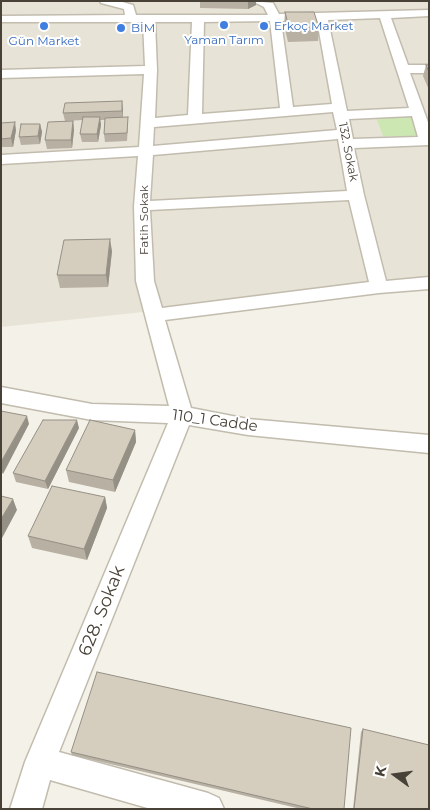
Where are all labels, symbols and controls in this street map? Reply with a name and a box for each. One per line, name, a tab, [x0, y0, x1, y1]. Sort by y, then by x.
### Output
marker: Yaman Tarım	[218, 19, 230, 31]
place label: Erkoç Market	[274, 19, 353, 33]
marker: Gün Market	[38, 20, 50, 32]
marker: Erkoç Market	[258, 20, 270, 32]
place label: BİM	[131, 21, 155, 35]
marker: BİM	[115, 22, 127, 34]
place label: Yaman Tarım	[184, 33, 264, 47]
place label: Gün Market	[9, 34, 79, 48]
street label: 132. Sokak	[335, 121, 361, 183]
street label: Fatih Sokak	[137, 185, 151, 255]
street label: 110_1 Cadde	[171, 406, 259, 436]
street label: 628. Sokak	[74, 563, 130, 659]
north arrow	[370, 750, 420, 800]
text: K	[370, 764, 390, 779]

